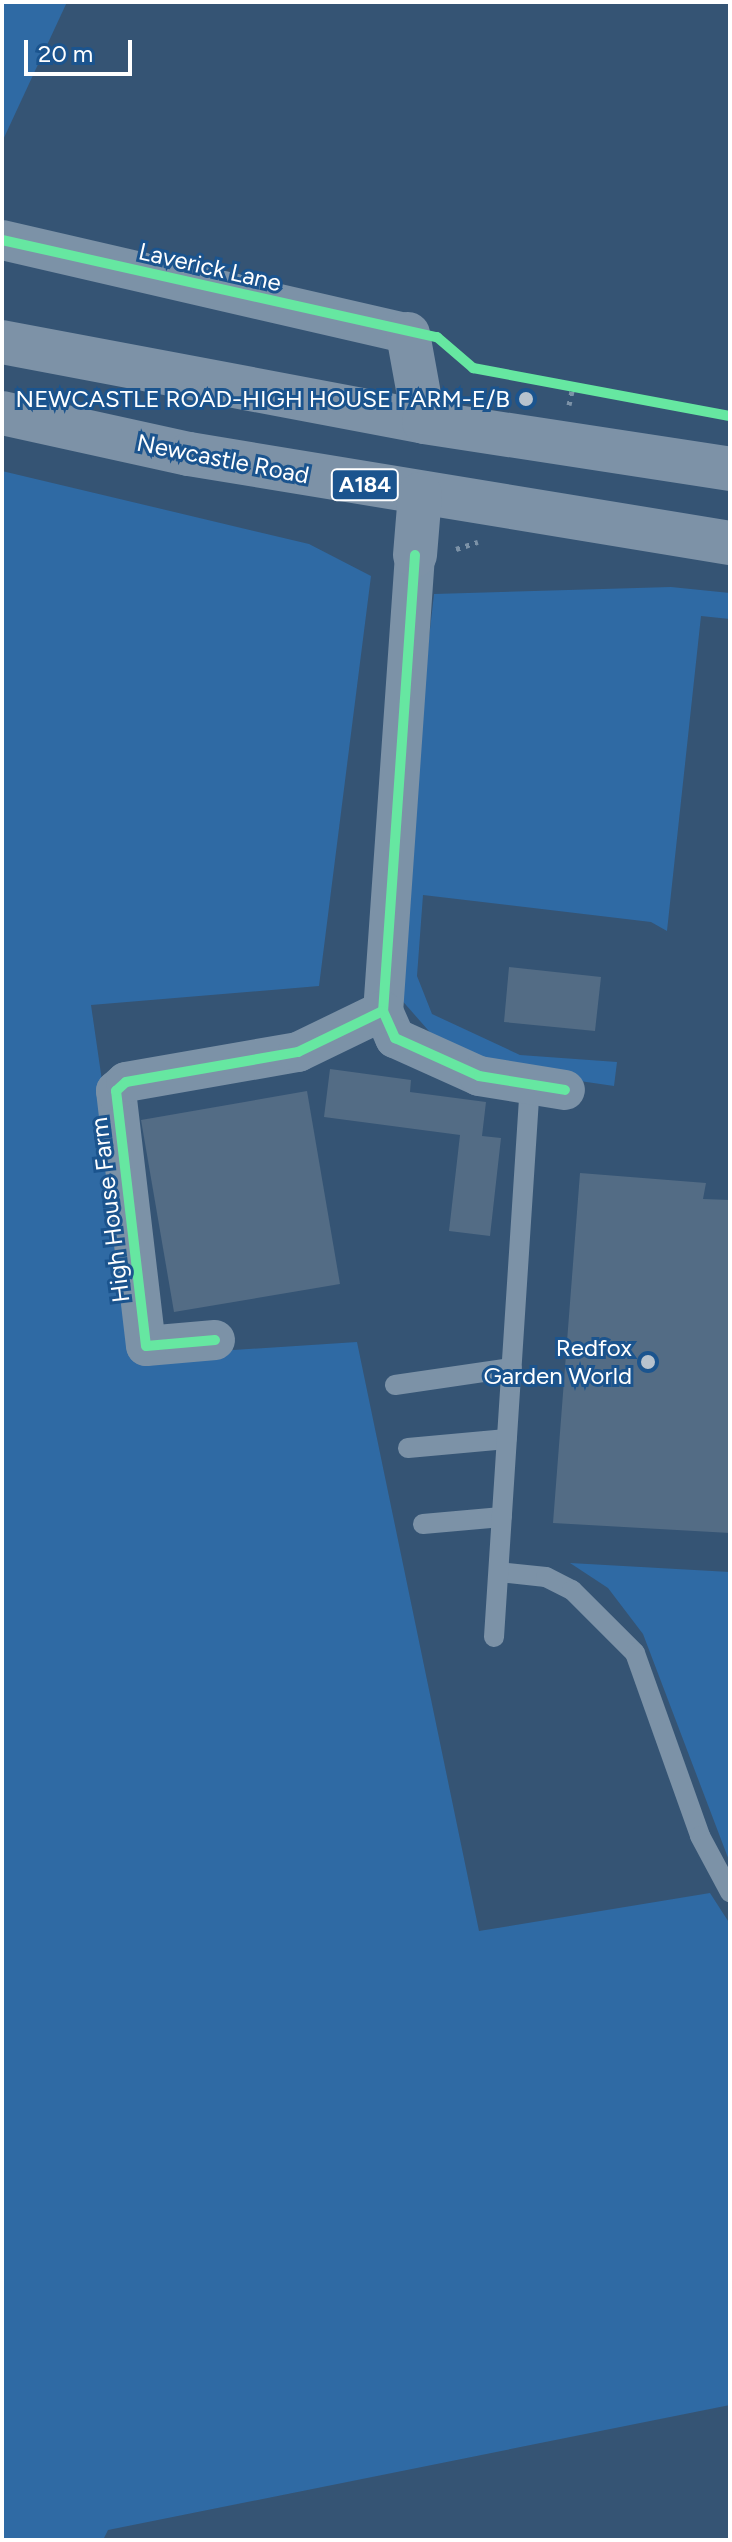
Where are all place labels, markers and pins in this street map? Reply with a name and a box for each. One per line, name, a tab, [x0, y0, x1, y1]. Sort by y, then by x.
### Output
place label: NEWCASTLE ROAD-HIGH HOUSE FARM-E/B	[16, 385, 510, 413]
marker: NEWCASTLE ROAD-HIGH HOUSE FARM-E/B	[517, 390, 535, 408]
place label: Redfox Garden World	[483, 1334, 632, 1390]
marker: Redfox Garden World	[639, 1353, 657, 1371]

